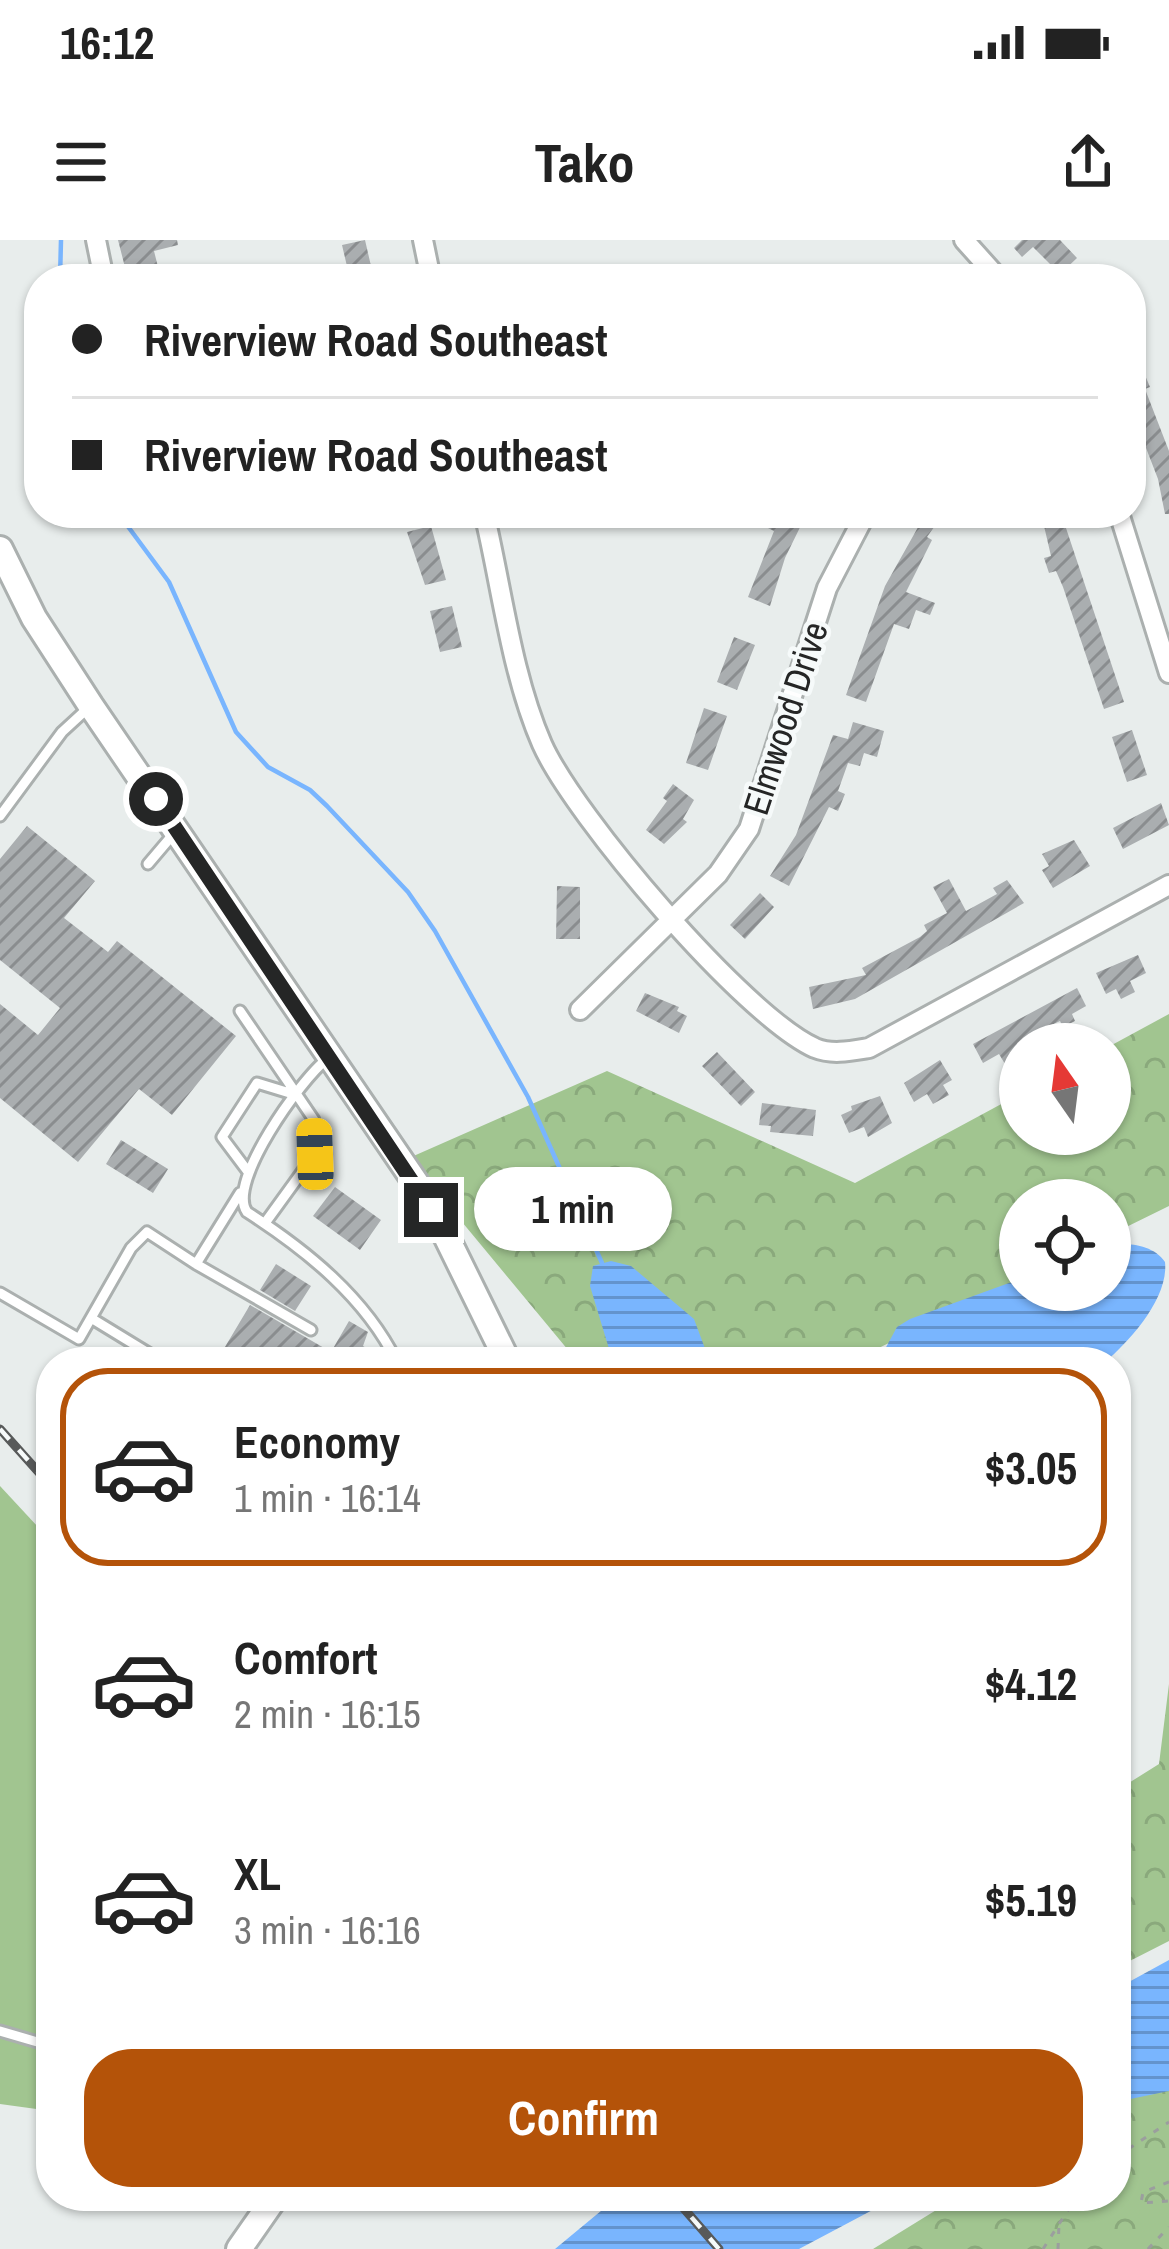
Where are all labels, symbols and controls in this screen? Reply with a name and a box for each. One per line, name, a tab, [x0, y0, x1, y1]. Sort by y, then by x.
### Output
text: 16:12	[60, 12, 154, 73]
text: Tako	[534, 126, 635, 199]
icon: menu	[48, 129, 114, 195]
icon: share	[1055, 129, 1121, 195]
text: Riverview Road Southeast	[144, 309, 607, 370]
text: Riverview Road Southeast	[144, 424, 607, 485]
street label: Elmwood Drive	[731, 615, 839, 821]
route start	[129, 772, 183, 826]
north arrow	[999, 1023, 1131, 1155]
map controls	[999, 1023, 1131, 1311]
car	[296, 1117, 334, 1191]
callout: 1 min	[473, 1168, 671, 1252]
button: locate	[999, 1179, 1131, 1311]
route end	[404, 1183, 458, 1237]
text: 1 min	[531, 1183, 615, 1235]
text: Economy	[234, 1411, 400, 1472]
icon: car	[90, 1413, 198, 1521]
text: $3.05	[985, 1437, 1077, 1498]
text: 1 min · 16:14	[234, 1472, 421, 1524]
text: Comfort	[234, 1627, 377, 1688]
icon: car	[90, 1629, 198, 1737]
text: $4.12	[985, 1653, 1077, 1714]
text: 2 min · 16:15	[234, 1688, 421, 1740]
text: XL	[234, 1843, 281, 1904]
icon: car	[90, 1845, 198, 1953]
text: $5.19	[985, 1869, 1077, 1930]
text: 3 min · 16:16	[234, 1904, 421, 1956]
button: Confirm	[84, 2049, 1083, 2187]

